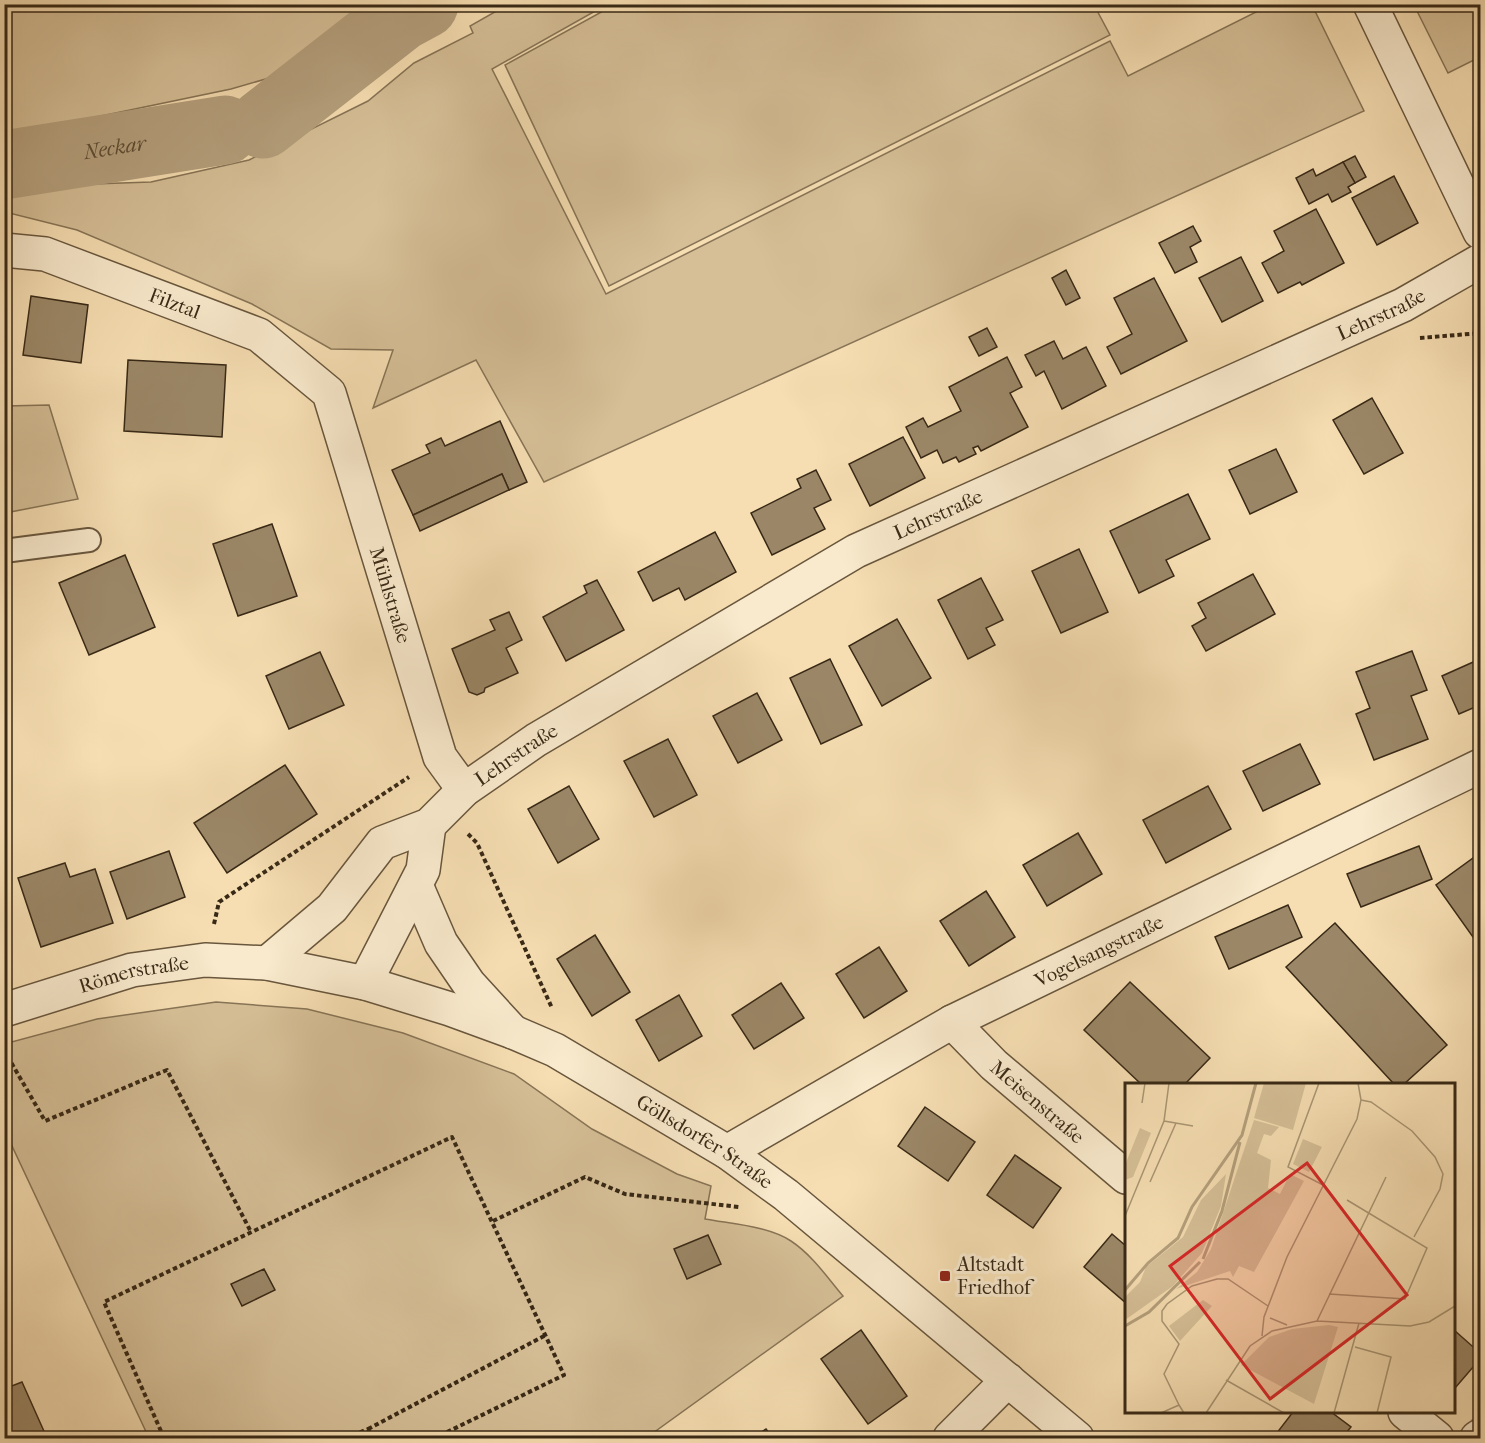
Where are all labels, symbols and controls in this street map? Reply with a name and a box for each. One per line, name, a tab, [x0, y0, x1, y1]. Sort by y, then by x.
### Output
water label: Neckar	[81, 130, 149, 164]
street label: Filztal	[146, 283, 204, 324]
street label: Lehrstraße	[1333, 284, 1429, 345]
street label: Lehrstraße	[890, 485, 986, 545]
street label: Mühlstraße	[365, 544, 416, 646]
street label: Lehrstraße	[471, 719, 562, 791]
street label: Vogelsangstraße	[1030, 910, 1167, 993]
street label: Römerstraße	[76, 951, 190, 998]
street label: Meisenstraße	[985, 1056, 1089, 1149]
inset map	[1125, 1083, 1455, 1413]
street label: Göllsdorfer Straße	[632, 1090, 777, 1194]
place label: Altstadt Friedhof	[956, 1253, 1035, 1299]
marker: Altstadt Friedhof	[938, 1269, 952, 1283]

